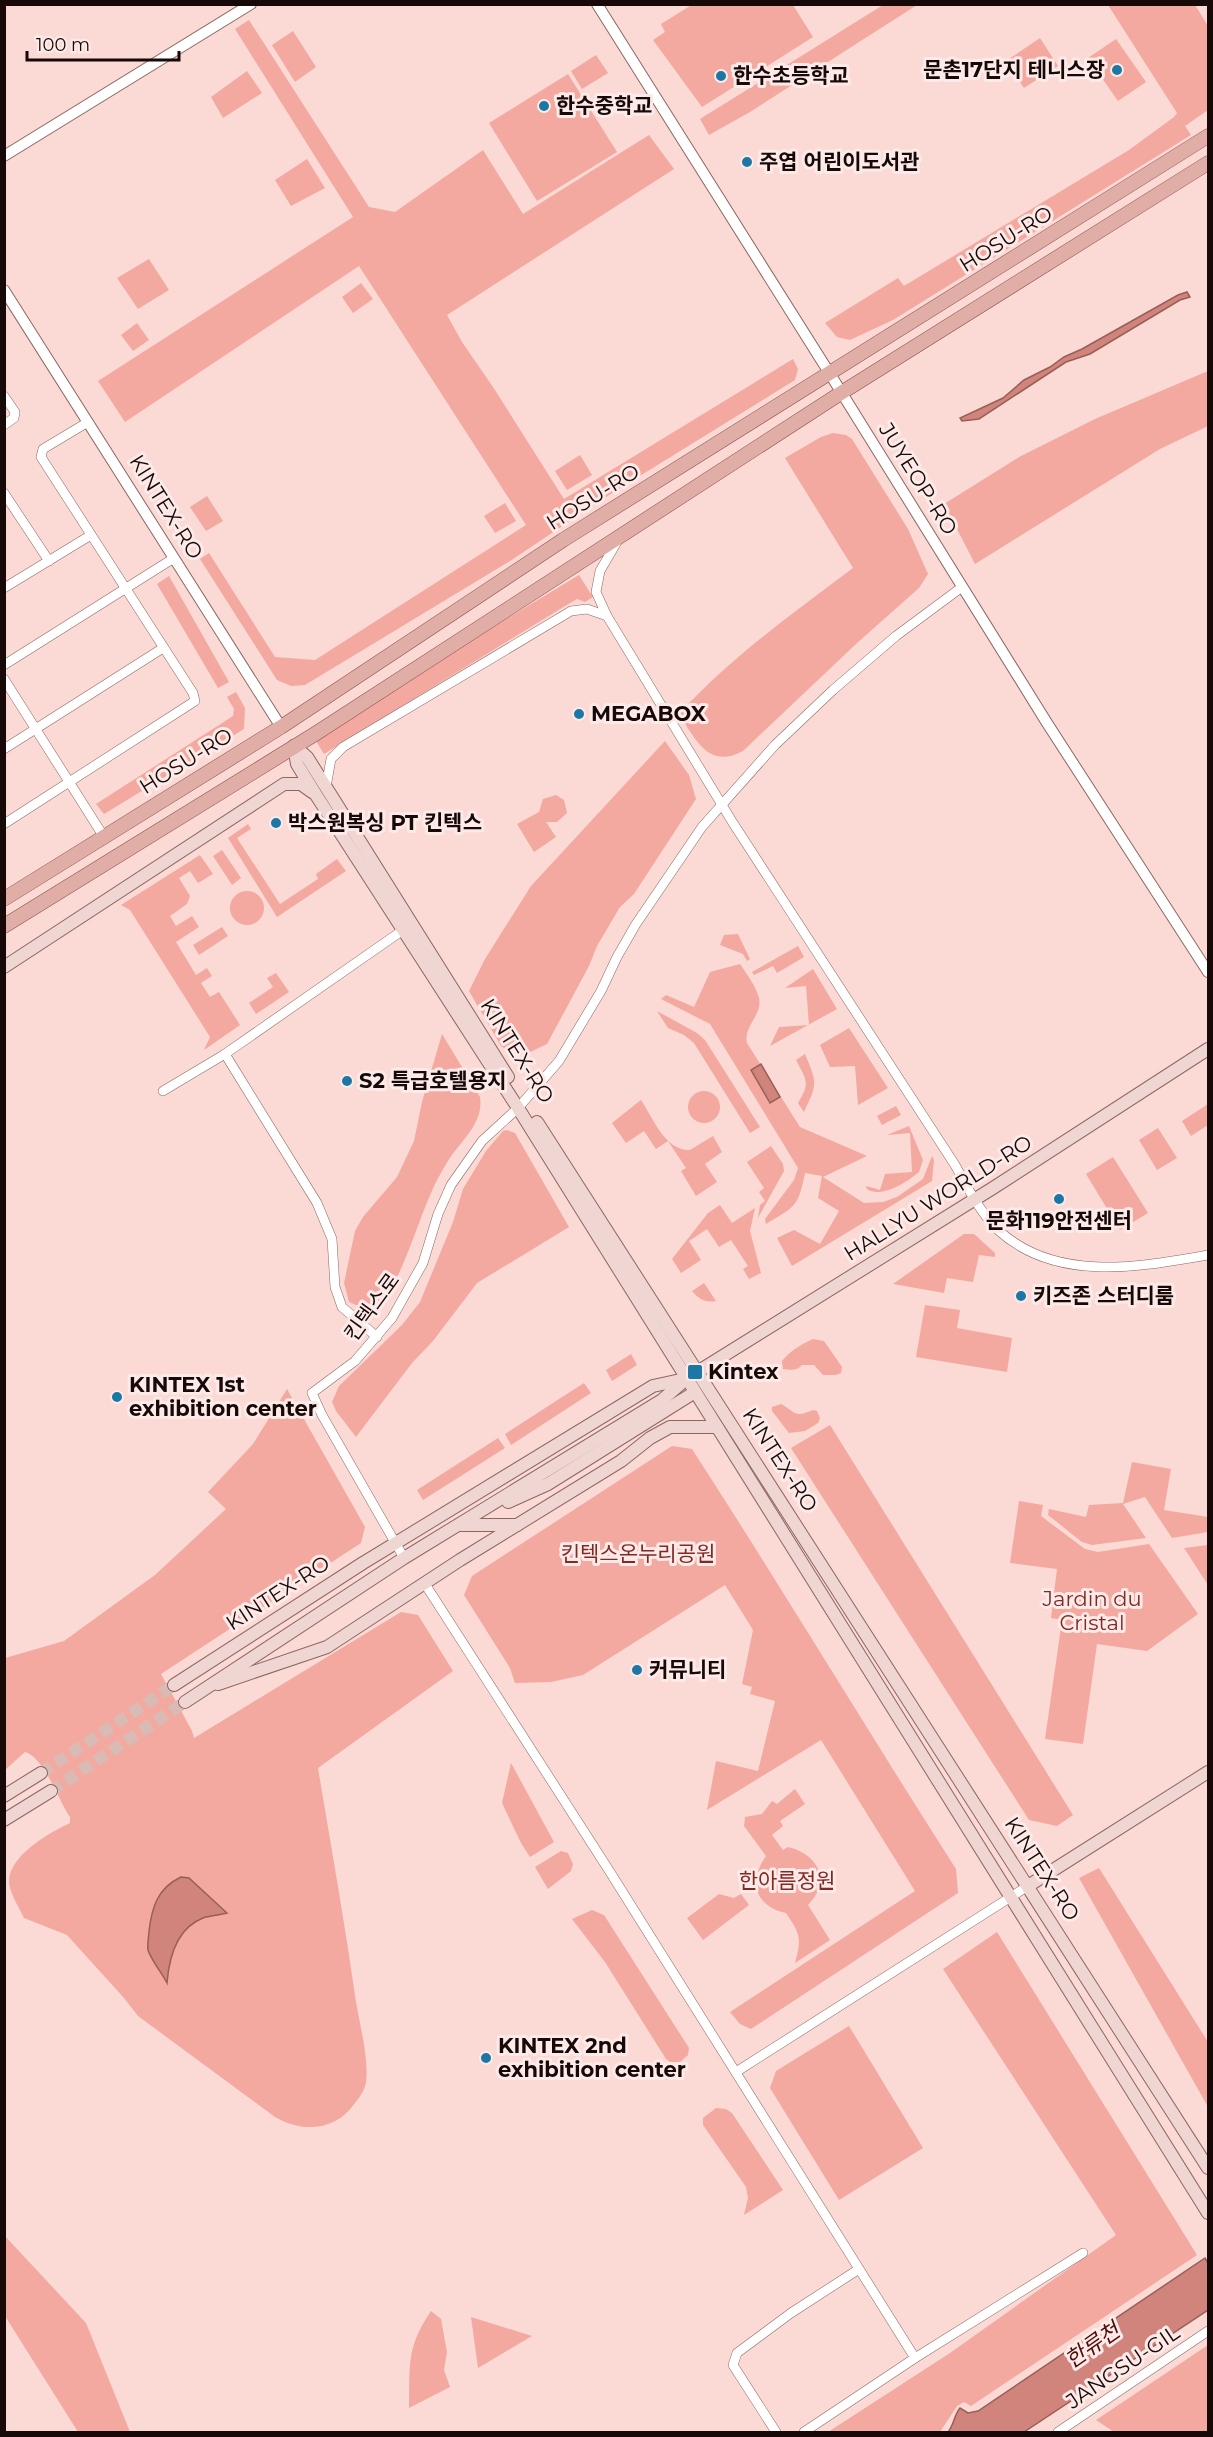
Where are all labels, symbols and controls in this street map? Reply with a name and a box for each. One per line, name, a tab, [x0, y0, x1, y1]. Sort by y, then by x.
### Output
scale bar	[27, 24, 178, 62]
text: 100 m	[36, 34, 90, 56]
place label: 문촌17단지 테니스장	[923, 57, 1105, 82]
place label: 한수초등학교	[733, 63, 849, 88]
marker: 문촌17단지 테니스장	[1110, 63, 1124, 77]
marker: 한수초등학교	[714, 69, 728, 83]
place label: 한수중학교	[556, 93, 653, 118]
marker: 한수중학교	[537, 99, 551, 113]
place label: 주엽 어린이도서관	[759, 149, 920, 174]
marker: 주엽 어린이도서관	[740, 155, 754, 169]
street label: HOSU-RO	[955, 200, 1057, 277]
street label: JUYEOP-RO	[874, 417, 963, 539]
street label: KINTEX-RO	[124, 450, 208, 564]
street label: HOSU-RO	[542, 458, 644, 535]
place label: MEGABOX	[591, 701, 706, 726]
marker: MEGABOX	[572, 707, 586, 721]
street label: HOSU-RO	[135, 722, 237, 799]
place label: 박스원복싱 PT 킨텍스	[288, 810, 482, 835]
marker: 박스원복싱 PT 킨텍스	[269, 816, 283, 830]
street label: KINTEX-RO	[475, 994, 559, 1108]
place label: S2 특급호텔용지	[359, 1068, 507, 1093]
marker: S2 특급호텔용지	[340, 1074, 354, 1088]
street label: HALLYU WORLD-RO	[839, 1129, 1036, 1266]
marker: 문화119안전센터	[1052, 1192, 1066, 1206]
place label: 문화119안전센터	[986, 1208, 1132, 1233]
street label: 킨텍스로	[339, 1268, 404, 1345]
place label: 키즈존 스터디룸	[1033, 1283, 1174, 1308]
marker: 키즈존 스터디룸	[1014, 1289, 1028, 1303]
place label: Kintex	[708, 1359, 779, 1384]
marker: Kintex	[686, 1363, 704, 1381]
place label: KINTEX 1st exhibition center	[129, 1372, 317, 1421]
marker: KINTEX 1st exhibition center	[110, 1390, 124, 1404]
street label: KINTEX-RO	[738, 1403, 823, 1516]
park label: 킨텍스온누리공원	[561, 1541, 715, 1566]
street label: KINTEX-RO	[221, 1550, 334, 1635]
park label: Jardin du Cristal	[1042, 1586, 1142, 1635]
place label: 커뮤니티	[649, 1657, 726, 1682]
marker: 커뮤니티	[630, 1663, 644, 1677]
street label: KINTEX-RO	[1000, 1812, 1085, 1925]
park label: 한아름정원	[739, 1868, 835, 1893]
place label: KINTEX 2nd exhibition center	[498, 2033, 686, 2082]
marker: KINTEX 2nd exhibition center	[479, 2051, 493, 2065]
water label: 한류천	[1060, 2315, 1127, 2374]
street label: JANGSU-GIL	[1060, 2319, 1185, 2414]

